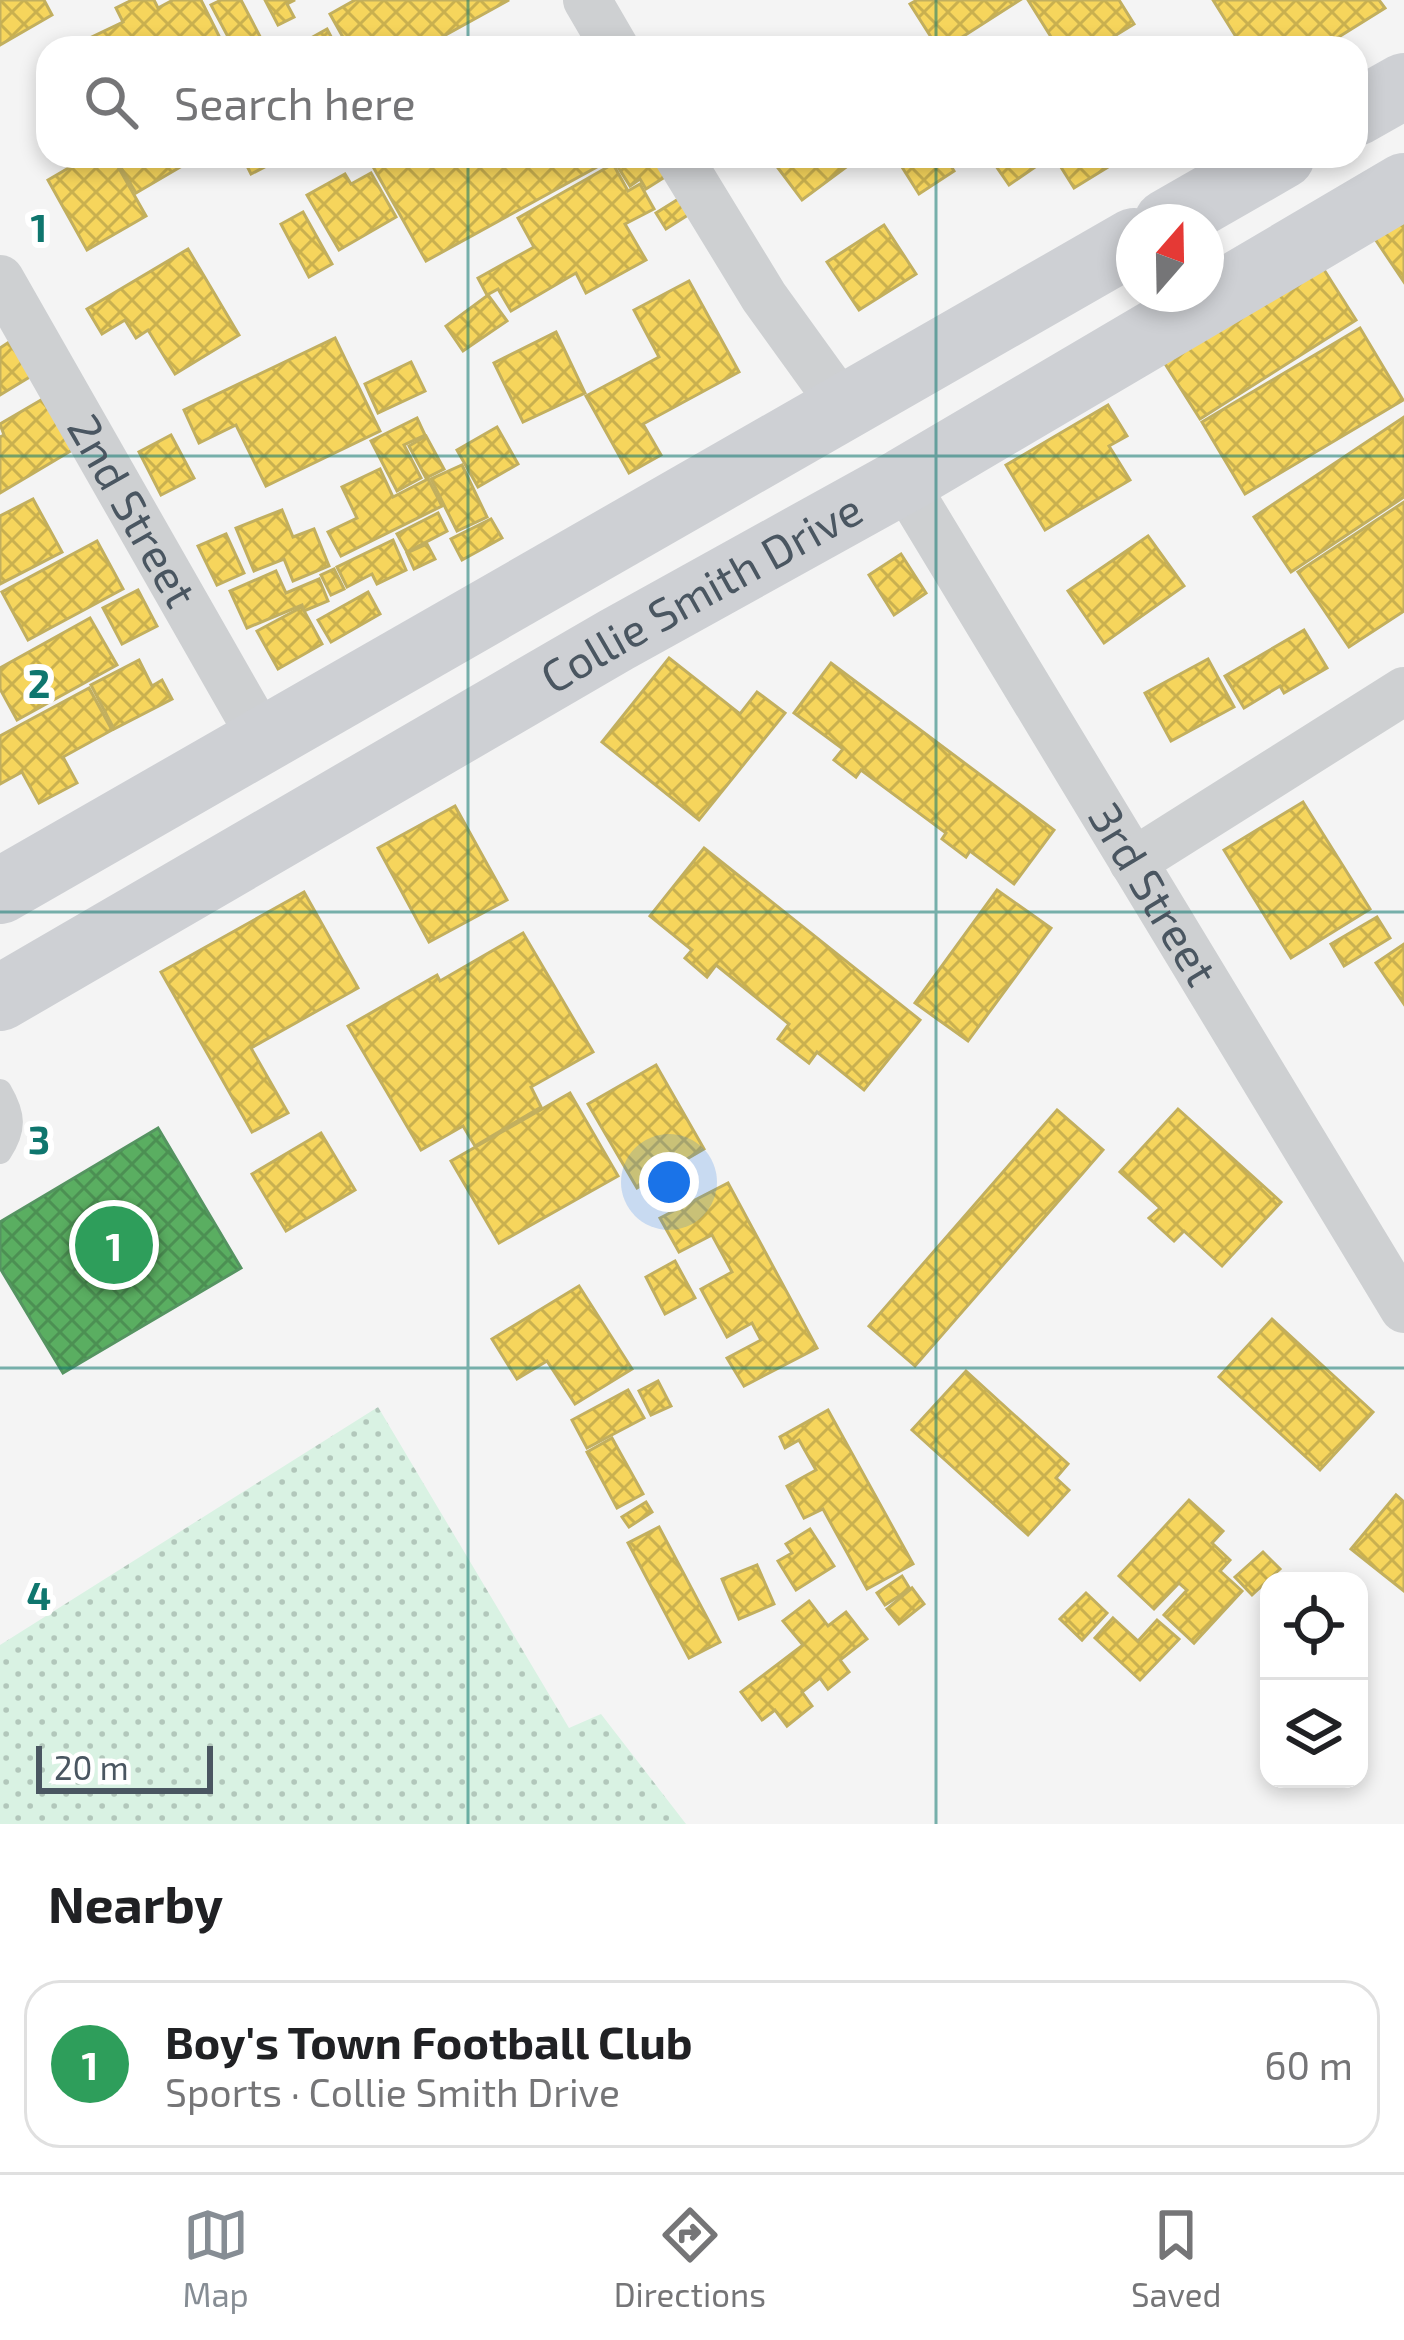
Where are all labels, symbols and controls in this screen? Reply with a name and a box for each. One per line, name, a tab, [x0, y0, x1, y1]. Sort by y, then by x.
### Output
search box	[36, 36, 1368, 168]
icon: search	[78, 69, 144, 135]
text: Search here	[174, 75, 416, 129]
text: 1	[31, 203, 47, 250]
north arrow	[1116, 204, 1224, 312]
street label: 2nd Street	[58, 404, 210, 616]
street label: Collie Smith Drive	[530, 480, 871, 703]
text: 2	[28, 659, 50, 706]
street label: 3rd Street	[1079, 792, 1231, 994]
text: 3	[28, 1115, 50, 1162]
your location	[639, 1152, 699, 1212]
pin: 1	[75, 1200, 153, 1290]
text: 4	[27, 1571, 51, 1618]
map controls	[1260, 1572, 1368, 1788]
button: locate	[1260, 1572, 1368, 1680]
button: layers	[1260, 1680, 1368, 1788]
scale bar	[36, 1740, 213, 1793]
text: 20 m	[54, 1747, 129, 1787]
text: Nearby	[48, 1872, 223, 1933]
text: Boy's Town Football Club	[165, 2014, 693, 2068]
text: 1	[82, 2041, 98, 2088]
text: 60 m	[1264, 2041, 1353, 2088]
text: Sports · Collie Smith Drive	[165, 2068, 620, 2115]
tab: Map	[183, 2202, 249, 2314]
tab: Directions	[614, 2202, 766, 2314]
tab: Saved	[1131, 2202, 1221, 2314]

